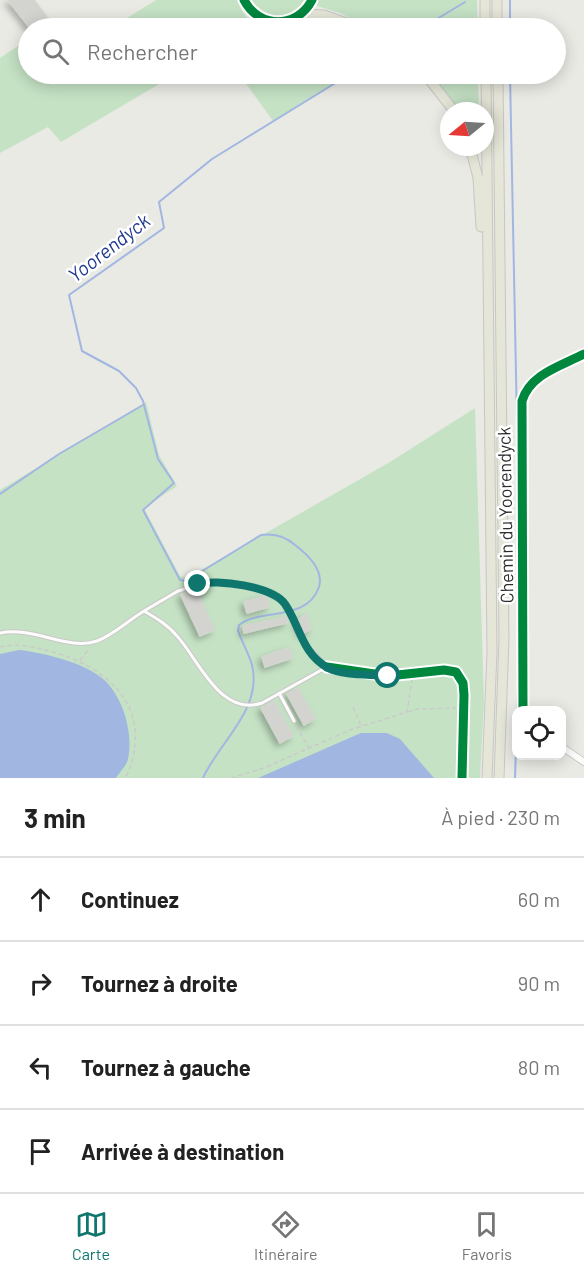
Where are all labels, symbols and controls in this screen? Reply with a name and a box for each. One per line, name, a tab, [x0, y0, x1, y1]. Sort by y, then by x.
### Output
search box	[18, 18, 566, 84]
icon: search	[39, 35, 72, 68]
text: Rechercher	[87, 38, 198, 64]
north arrow	[440, 102, 494, 156]
water label: Yoorendyck	[63, 208, 154, 287]
street label: Chemin du Yoorendyck	[492, 427, 518, 603]
route end	[184, 570, 210, 596]
route start	[374, 662, 400, 688]
map controls	[512, 706, 566, 760]
button: locate	[512, 706, 566, 760]
text: 3 min	[24, 802, 86, 833]
text: À pied · 230 m	[441, 805, 560, 829]
icon: ahead	[24, 883, 57, 916]
text: Continuez	[81, 886, 179, 912]
text: 60 m	[518, 887, 560, 911]
icon: right	[24, 967, 57, 1000]
text: Tournez à droite	[81, 970, 238, 996]
text: 90 m	[518, 971, 560, 995]
icon: left	[24, 1051, 57, 1084]
text: Tournez à gauche	[81, 1054, 251, 1080]
text: 80 m	[518, 1055, 560, 1079]
icon: arrive	[24, 1135, 57, 1168]
text: Arrivée à destination	[81, 1138, 284, 1164]
tab: Carte	[72, 1208, 110, 1263]
tab: Itinéraire	[254, 1208, 318, 1263]
tab: Favoris	[462, 1208, 512, 1263]

